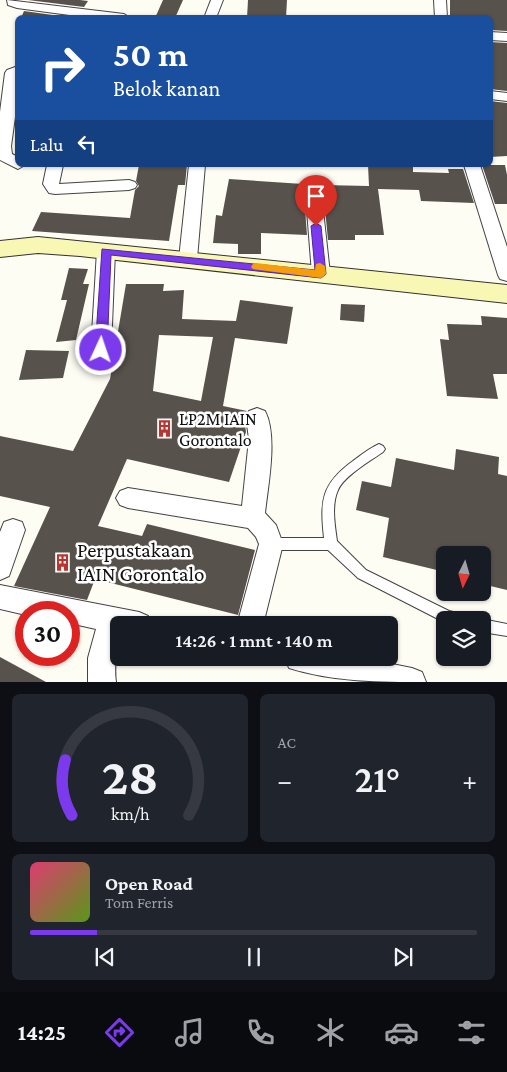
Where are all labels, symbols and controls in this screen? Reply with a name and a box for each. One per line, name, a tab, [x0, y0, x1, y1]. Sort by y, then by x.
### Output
icon: right	[30, 35, 95, 100]
text: 50 m	[113, 35, 188, 74]
text: Belok kanan	[113, 76, 220, 101]
icon: left	[73, 130, 101, 158]
text: Lalu	[30, 134, 63, 155]
pin	[295, 175, 337, 226]
icon: arrive	[302, 182, 330, 210]
position arrow	[74, 323, 126, 375]
place label: LP2M IAIN Gorontalo	[179, 409, 257, 450]
building icon: LP2M IAIN Gorontalo	[155, 419, 175, 439]
place label: Perpustakaan IAIN Gorontalo	[77, 538, 204, 586]
north arrow	[436, 546, 491, 601]
map controls	[436, 546, 491, 666]
building icon: Perpustakaan IAIN Gorontalo	[53, 552, 73, 572]
speed limit sign: 30	[15, 601, 80, 666]
button: layers	[436, 611, 491, 666]
text: 14:26 · 1 mnt · 140 m	[175, 630, 333, 651]
text: AC	[278, 734, 296, 751]
text: 28	[101, 747, 158, 805]
text: 21°	[354, 758, 400, 800]
text: −	[278, 765, 292, 796]
text: +	[462, 765, 477, 796]
text: km/h	[110, 804, 149, 824]
text: Open Road	[105, 873, 193, 894]
text: Tom Ferris	[105, 894, 173, 911]
icon: previous	[91, 943, 119, 971]
icon: pause	[240, 943, 268, 971]
icon: next	[389, 943, 417, 971]
icon: directions	[102, 1015, 137, 1050]
icon: music	[172, 1015, 207, 1050]
icon: phone	[243, 1015, 278, 1050]
icon: climate	[313, 1015, 348, 1050]
icon: car	[384, 1015, 419, 1050]
icon: filters	[454, 1015, 489, 1050]
text: 14:25	[18, 1020, 66, 1045]

